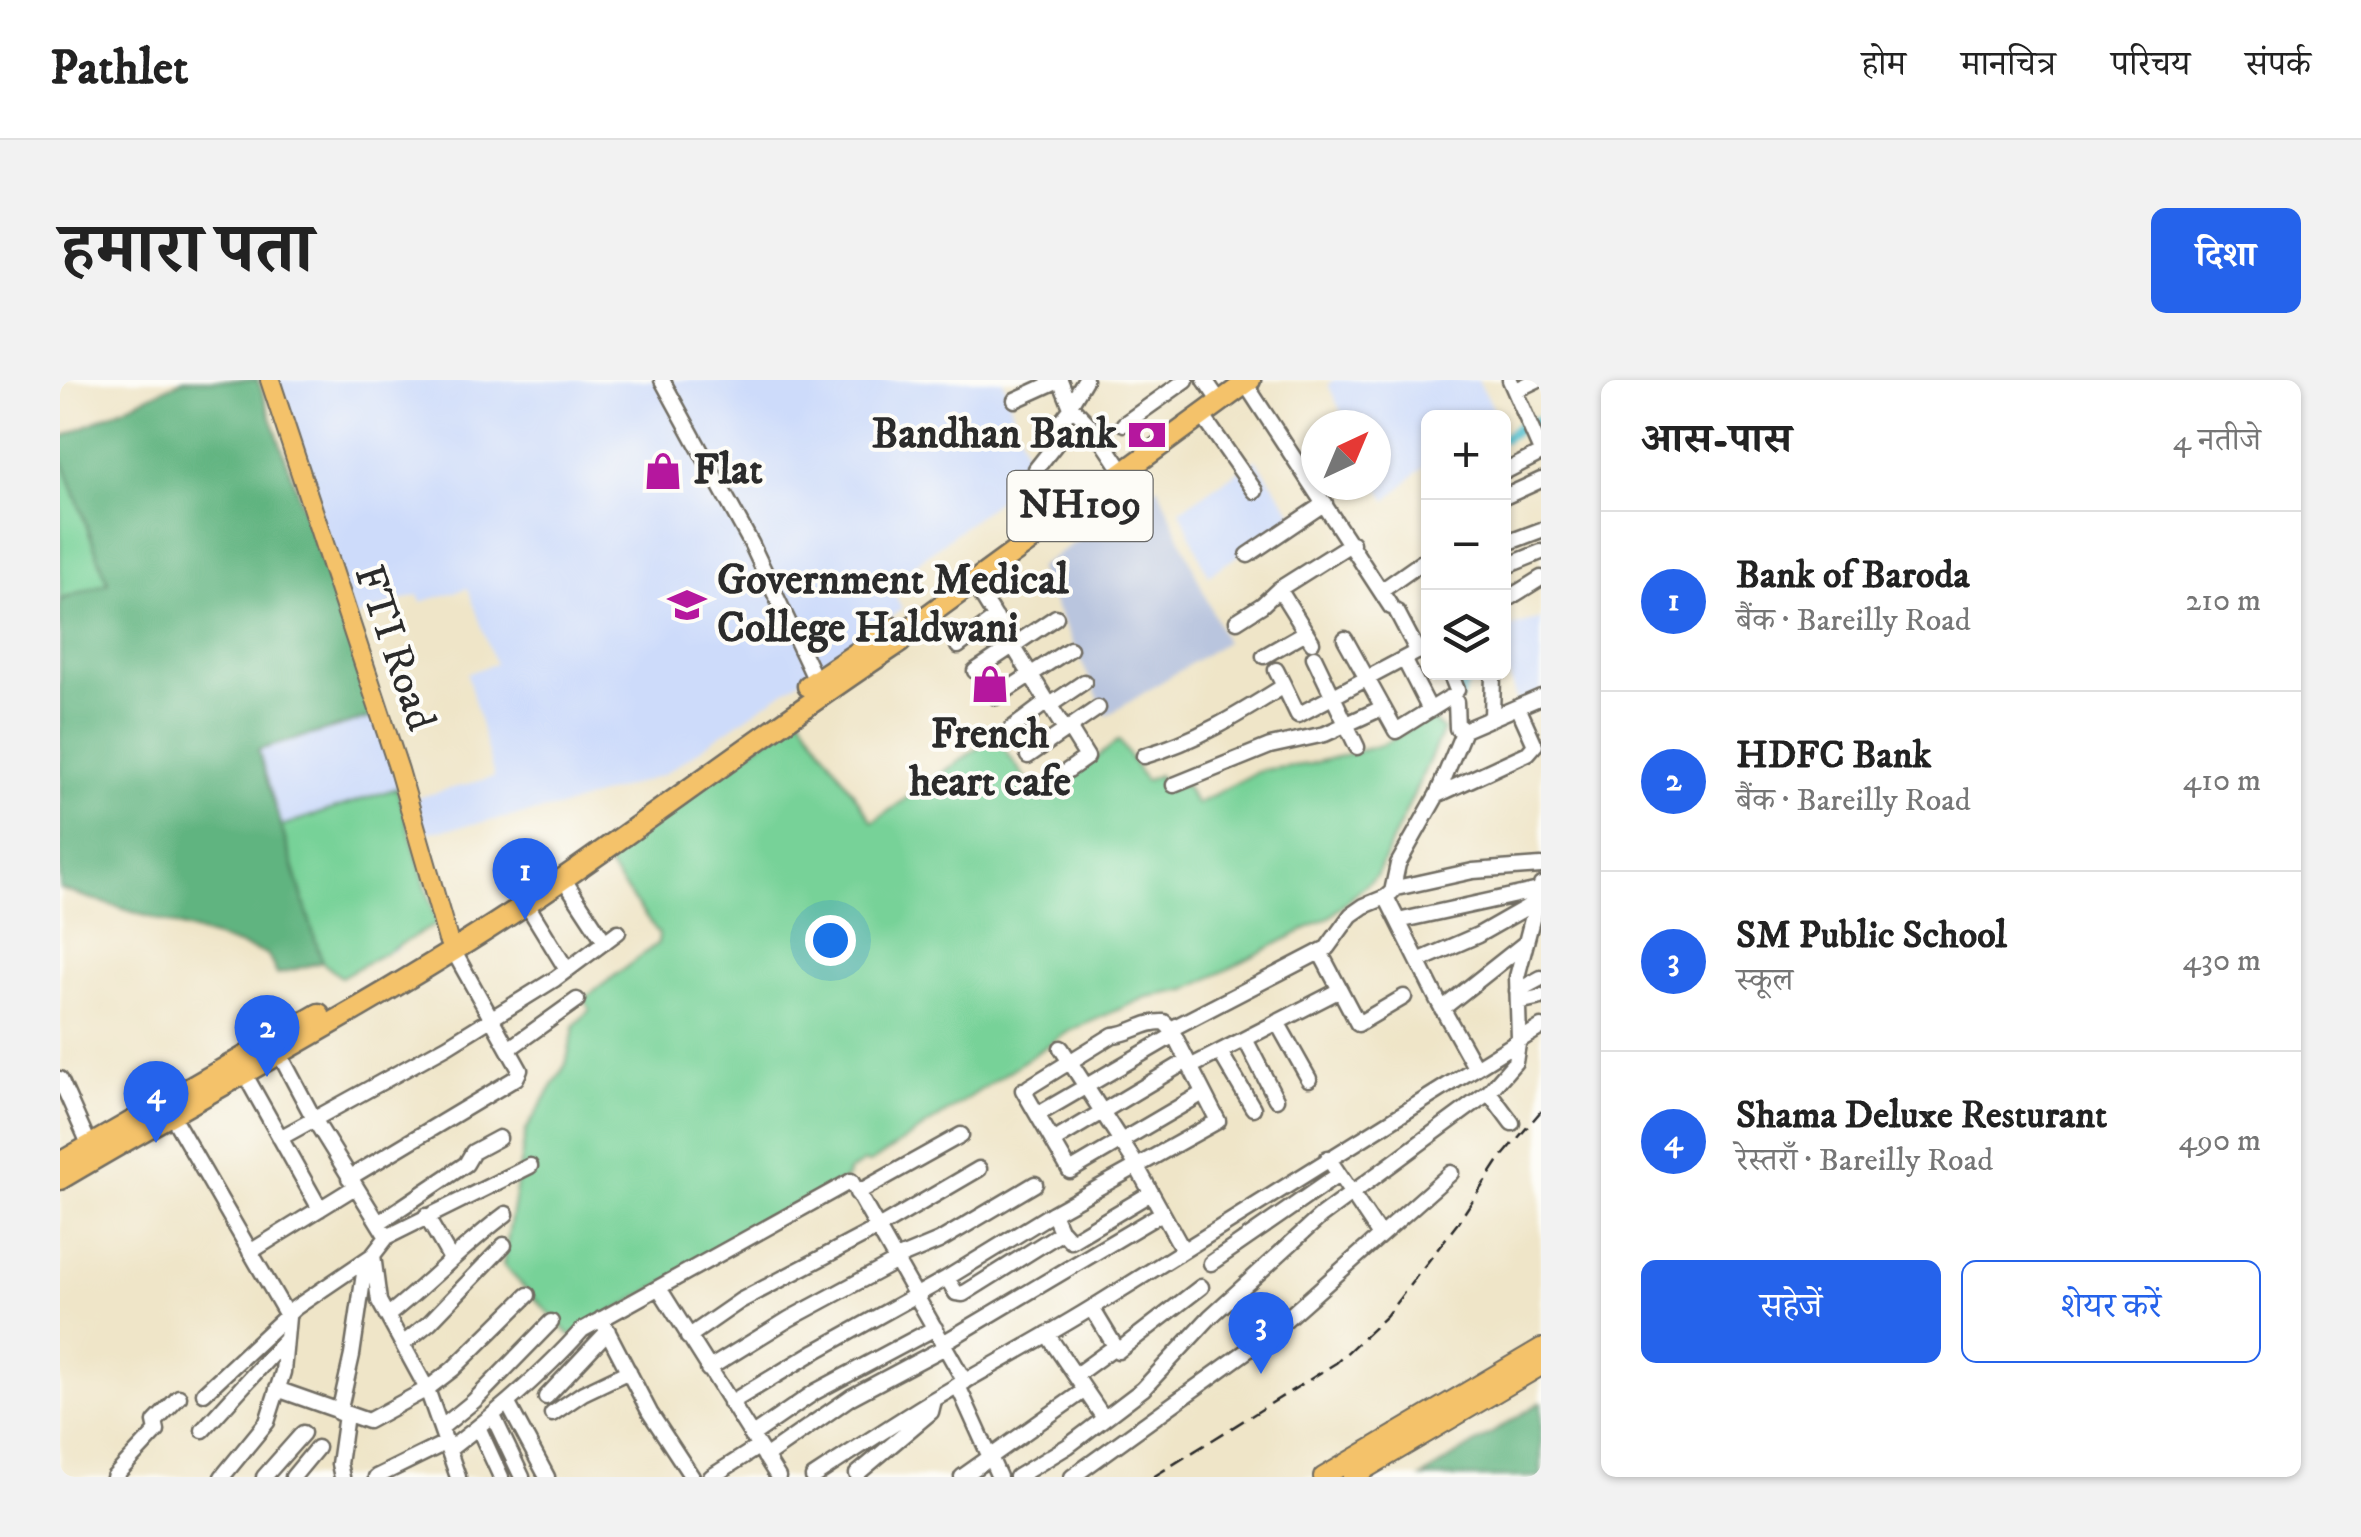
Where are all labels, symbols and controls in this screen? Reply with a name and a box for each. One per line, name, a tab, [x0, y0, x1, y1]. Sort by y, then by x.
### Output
text: Pathlet	[50, 39, 188, 99]
text: होम	[1861, 43, 1906, 87]
text: मानचित्र	[1961, 43, 2056, 87]
text: परिचय	[2111, 43, 2190, 87]
text: संपर्क	[2245, 43, 2311, 87]
text: हमारा पता	[60, 207, 313, 295]
button: दिशा	[2151, 208, 2301, 313]
place label: Bandhan Bank	[872, 409, 1118, 461]
north arrow	[1301, 410, 1391, 500]
map controls	[1421, 410, 1511, 680]
button: +	[1421, 410, 1511, 500]
bank icon: Bandhan Bank	[1126, 414, 1168, 456]
text: आस-पास	[1641, 414, 1792, 466]
text: 4 नतीजे	[2173, 421, 2261, 461]
place label: Flat	[693, 445, 763, 497]
shop icon: Flat	[642, 450, 684, 492]
road number: NH109	[1008, 471, 1152, 541]
button: −	[1421, 500, 1511, 590]
text: Bank of Baroda	[1736, 552, 1970, 600]
place label: Government Medical College Haldwani	[717, 555, 1070, 655]
street label: FTI Road	[341, 558, 447, 738]
text: 1	[1668, 581, 1679, 621]
text: 210 m	[2186, 581, 2261, 621]
school or university icon: Government Medical College Haldwani	[666, 584, 708, 626]
button: layers	[1421, 590, 1511, 680]
text: बैंक · Bareilly Road	[1736, 601, 1971, 641]
shop icon: French heart cafe	[969, 663, 1011, 705]
place label: French heart cafe	[908, 709, 1071, 809]
text: HDFC Bank	[1736, 732, 1931, 780]
text: 2	[1666, 761, 1681, 801]
text: 410 m	[2183, 761, 2261, 801]
text: बैंक · Bareilly Road	[1736, 781, 1971, 821]
pin: 1	[492, 838, 558, 920]
text: SM Public School	[1736, 912, 2007, 960]
your location	[805, 915, 856, 966]
text: 3	[1668, 941, 1679, 981]
text: 430 m	[2183, 941, 2261, 981]
text: स्कूल	[1736, 961, 1793, 1001]
pin: 2	[234, 994, 300, 1077]
pin: 4	[124, 1060, 188, 1143]
text: Shama Deluxe Resturant	[1736, 1092, 2107, 1140]
text: 4	[1664, 1121, 1683, 1161]
text: 490 m	[2178, 1121, 2261, 1161]
text: रेस्तराँ · Bareilly Road	[1736, 1141, 1993, 1181]
button: सहेजें	[1641, 1260, 1941, 1363]
button: शेयर करें	[1961, 1260, 2261, 1363]
pin: 3	[1228, 1292, 1294, 1374]

